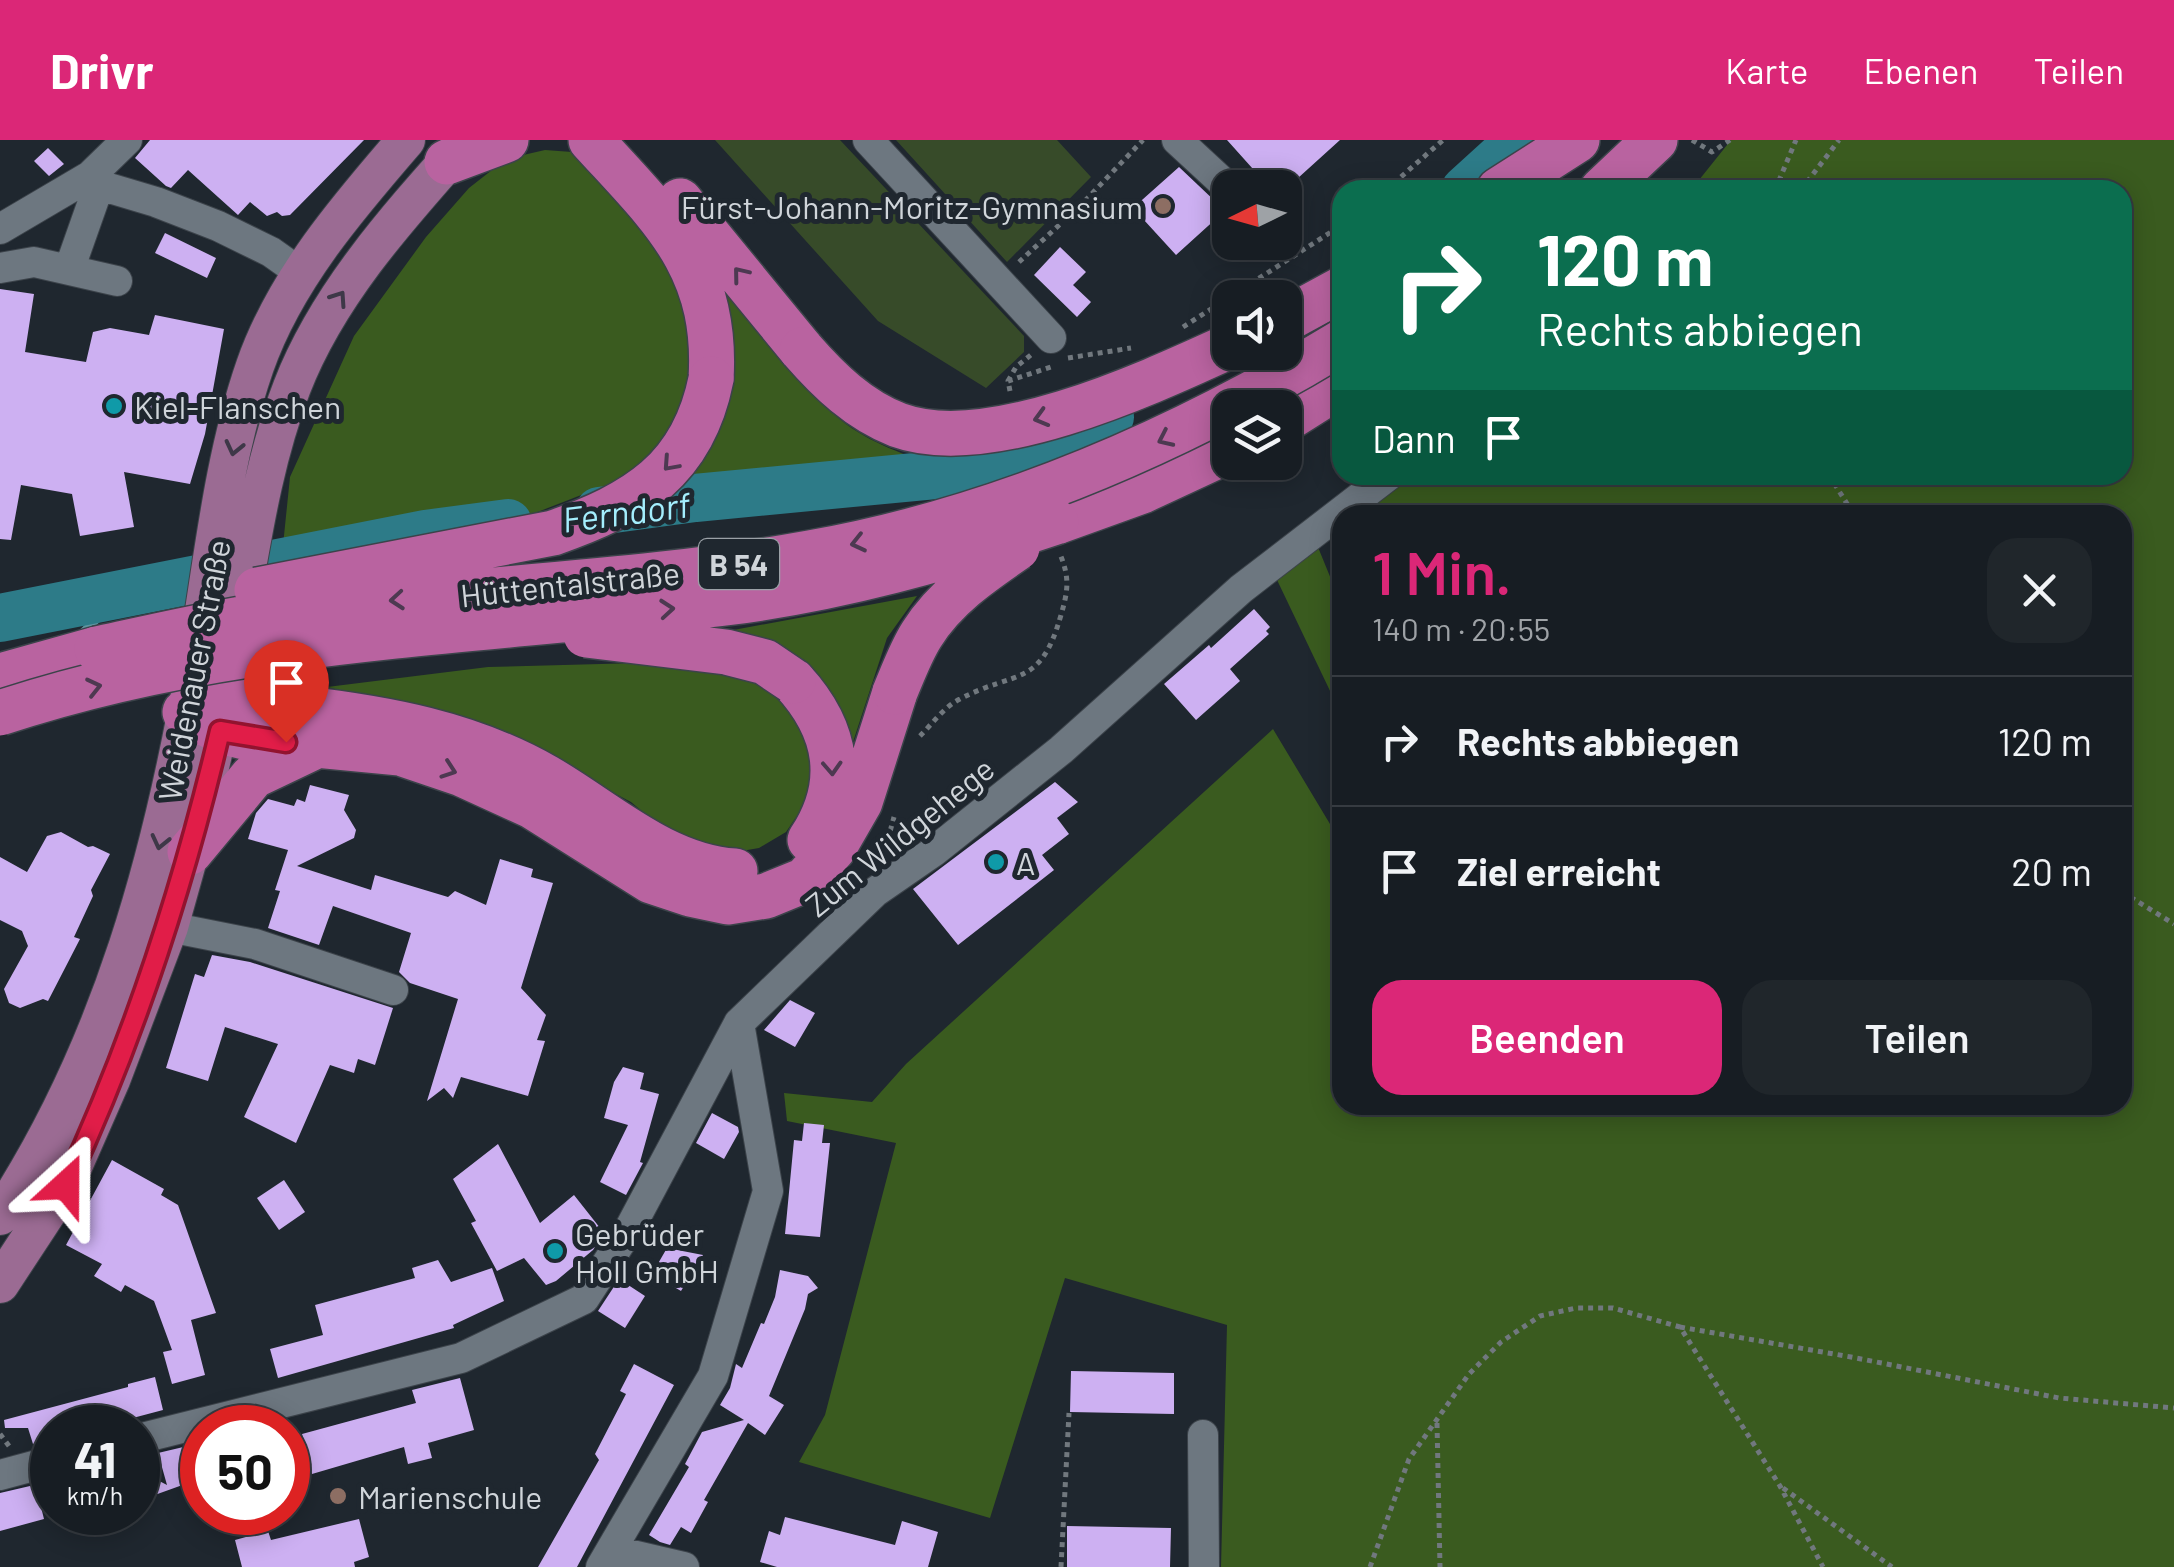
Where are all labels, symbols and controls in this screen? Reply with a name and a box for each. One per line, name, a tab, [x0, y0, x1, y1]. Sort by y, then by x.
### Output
text: Drivr	[50, 41, 154, 99]
text: Karte	[1725, 49, 1809, 91]
text: Ebenen	[1864, 49, 1978, 91]
text: Teilen	[2033, 49, 2124, 91]
north arrow	[1212, 170, 1302, 260]
map controls	[1212, 170, 1302, 480]
place label: Fürst-Johann-Moritz-Gymnasium	[681, 187, 1143, 225]
marker: Fürst-Johann-Moritz-Gymnasium	[1152, 195, 1174, 217]
text: 120 m	[1537, 216, 1713, 300]
icon: right	[1372, 220, 1502, 350]
one-way arrow	[734, 268, 752, 286]
button: sound	[1212, 280, 1302, 370]
one-way arrow	[327, 291, 345, 309]
text: Rechts abbiegen	[1537, 301, 1863, 355]
place label: Kiel-Flanschen	[134, 387, 341, 425]
button: layers	[1212, 390, 1302, 480]
marker: Kiel-Flanschen	[103, 395, 125, 417]
one-way arrow	[1033, 406, 1050, 427]
icon: arrive	[1476, 410, 1531, 465]
text: Dann	[1372, 415, 1456, 461]
one-way arrow	[1157, 427, 1175, 447]
one-way arrow	[225, 439, 246, 456]
one-way arrow	[663, 453, 681, 471]
water label: Ferndorf	[560, 482, 693, 540]
one-way arrow	[850, 531, 867, 552]
text: 1 Min.	[1372, 535, 1512, 607]
street label: Weidenauer Straße	[149, 536, 237, 804]
button: close	[1987, 538, 2092, 643]
road number: B 54	[699, 539, 779, 589]
street label: Hüttentalstraße	[458, 553, 682, 613]
one-way arrow	[388, 588, 404, 610]
one-way arrow	[659, 599, 675, 620]
text: 140 m · 20:55	[1372, 609, 1550, 647]
pin	[244, 640, 329, 743]
icon: arrive	[259, 655, 314, 710]
one-way arrow	[85, 678, 102, 699]
icon: right	[1372, 714, 1427, 769]
text: Rechts abbiegen	[1457, 718, 1739, 764]
text: 120 m	[1998, 718, 2092, 764]
street label: Zum Wildgehege	[797, 749, 1001, 923]
one-way arrow	[440, 758, 457, 778]
one-way arrow	[822, 760, 843, 776]
one-way arrow	[150, 833, 171, 850]
place label: A	[1016, 843, 1035, 881]
icon: arrive	[1372, 844, 1427, 899]
text: Ziel erreicht	[1457, 848, 1661, 894]
text: 20 m	[2011, 848, 2092, 894]
marker: A	[985, 851, 1007, 873]
button: Beenden	[1372, 980, 1722, 1095]
button: Teilen	[1742, 980, 2092, 1095]
position arrow	[14, 1133, 118, 1237]
place label: Gebrüder Holl GmbH	[575, 1214, 719, 1289]
marker: Gebrüder Holl GmbH	[544, 1240, 566, 1262]
speed limit sign: 50	[180, 1405, 310, 1535]
text: 41	[73, 1428, 117, 1488]
place label: Marienschule	[358, 1477, 542, 1515]
text: km/h	[67, 1480, 123, 1510]
marker: Marienschule	[327, 1485, 349, 1507]

